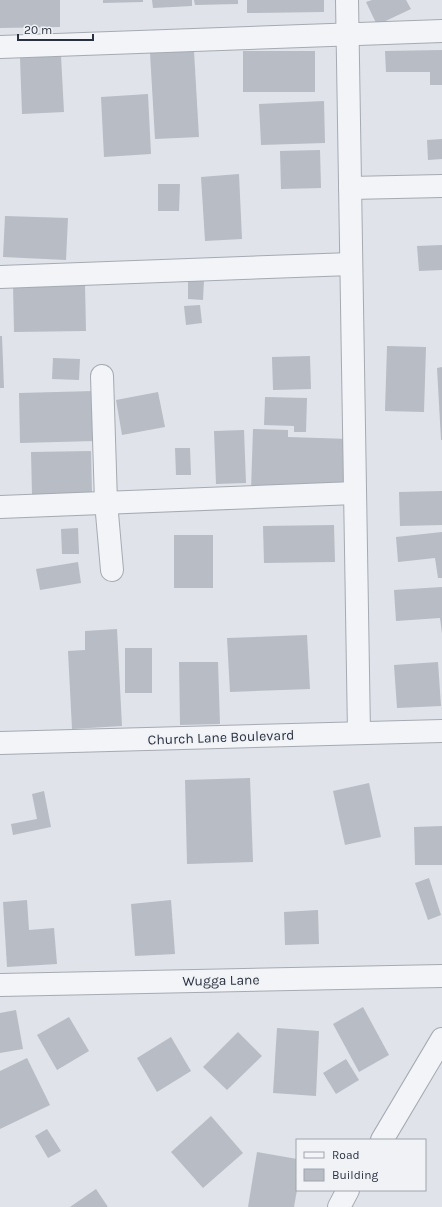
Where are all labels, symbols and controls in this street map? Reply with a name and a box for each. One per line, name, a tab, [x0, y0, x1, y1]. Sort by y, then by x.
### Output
scale bar	[18, 16, 93, 42]
text: 20 m	[24, 23, 52, 37]
street label: Church Lane Boulevard	[147, 726, 295, 749]
street label: Wugga Lane	[182, 971, 260, 990]
legend	[296, 1139, 426, 1191]
text: Road	[332, 1148, 360, 1162]
text: Building	[332, 1168, 379, 1182]

